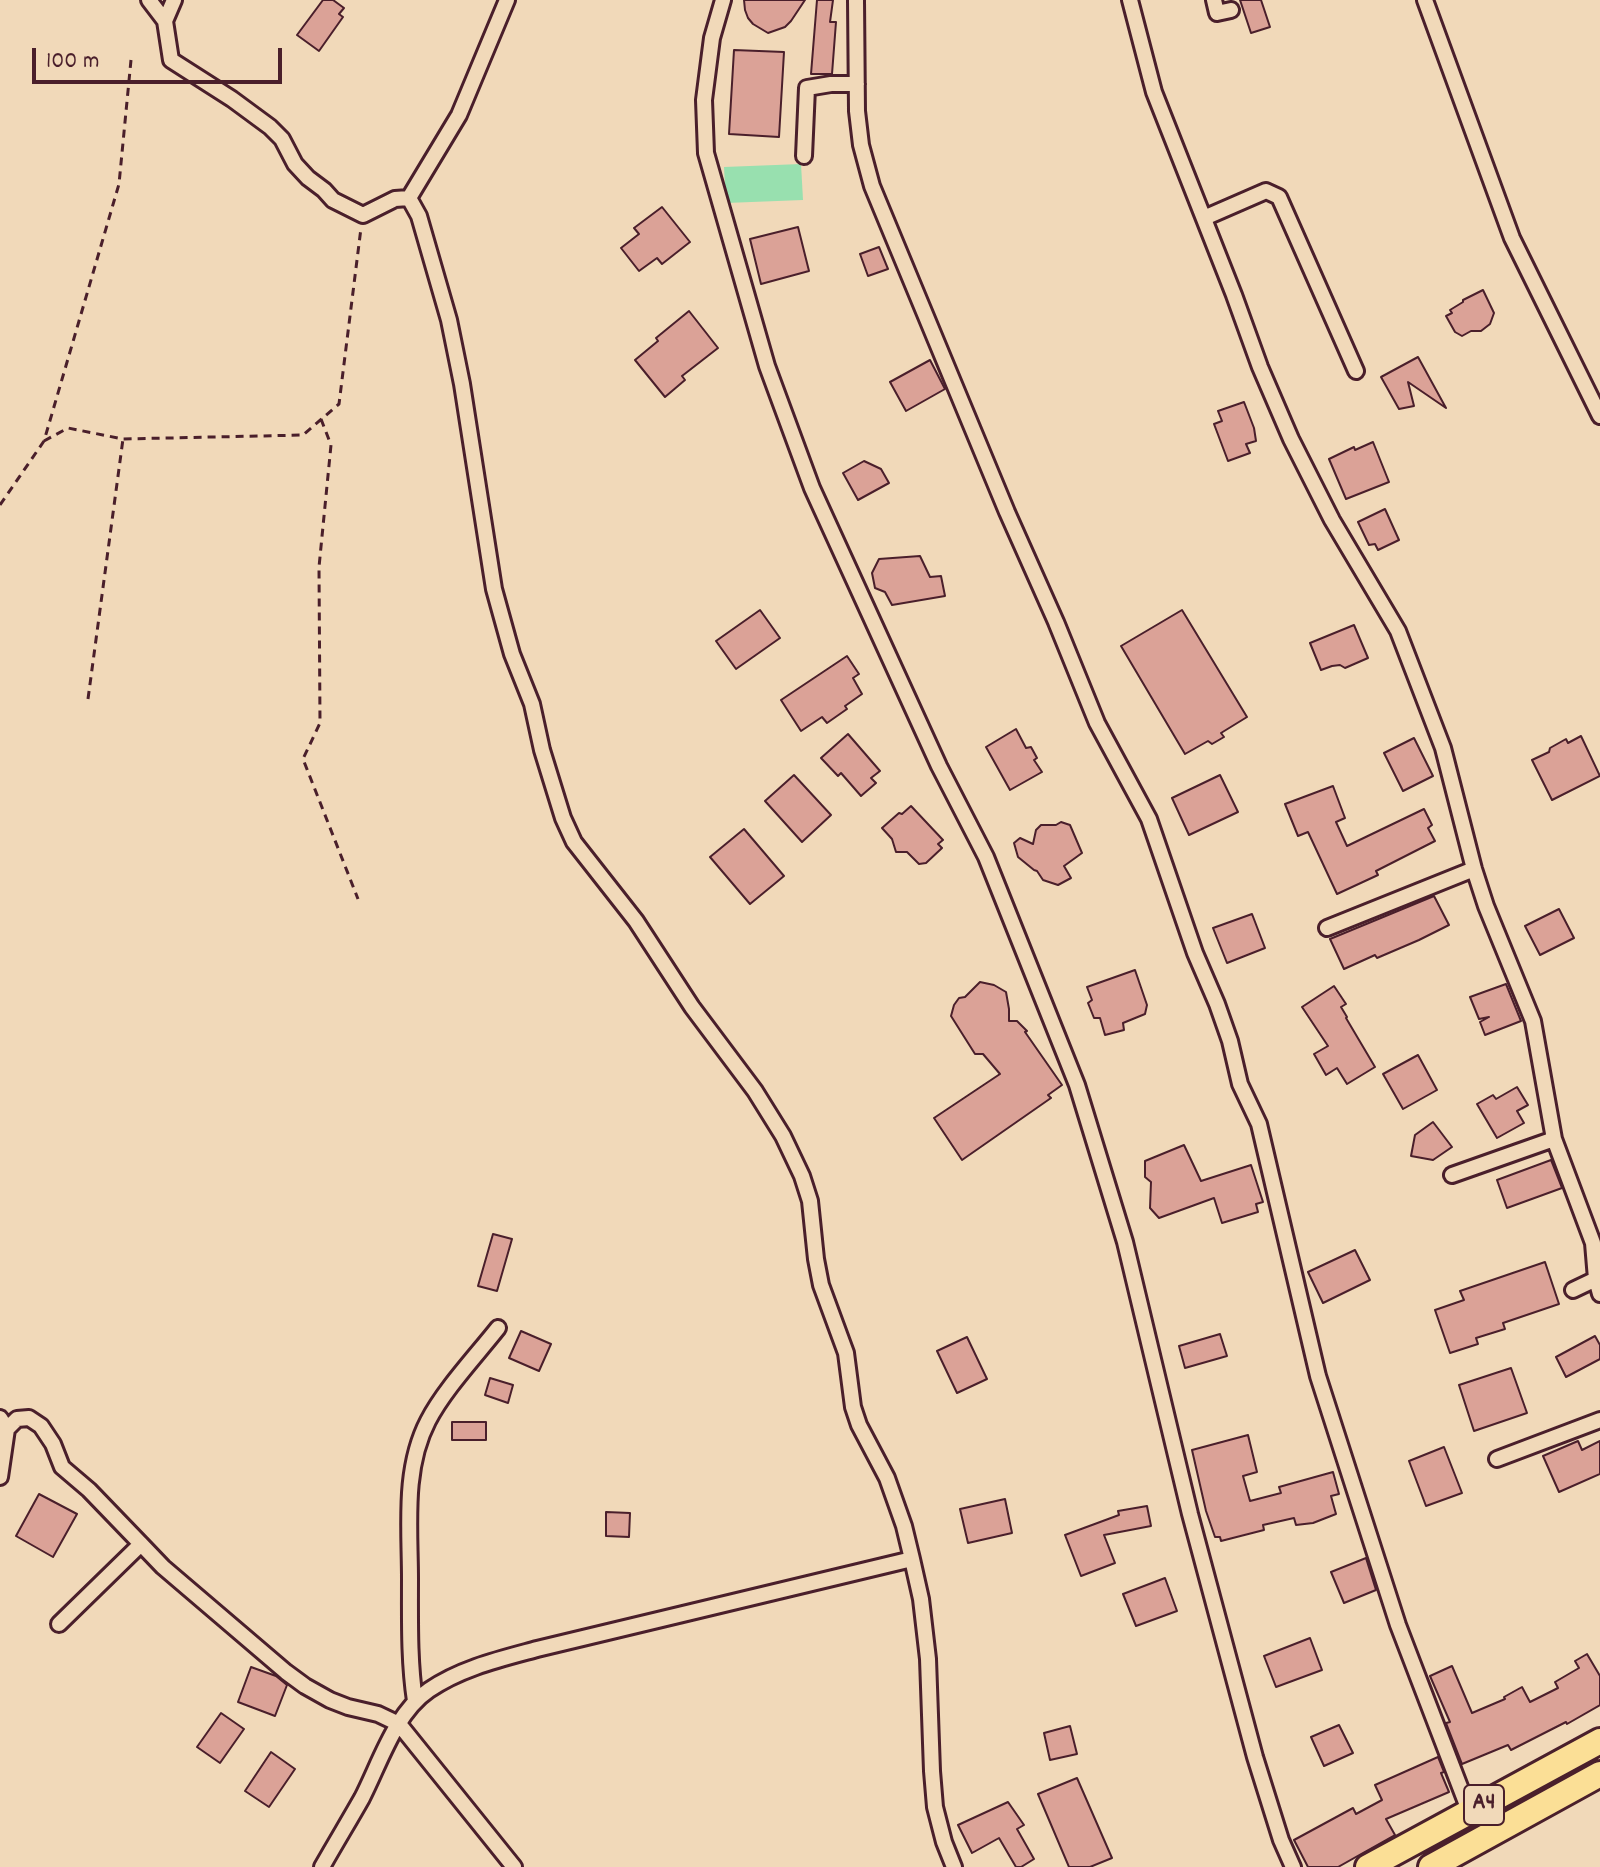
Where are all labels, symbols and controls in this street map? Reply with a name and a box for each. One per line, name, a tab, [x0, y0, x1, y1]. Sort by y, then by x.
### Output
scale bar	[36, 32, 286, 82]
text: 100 m	[46, 45, 99, 79]
road number: A4	[1464, 1785, 1504, 1825]

